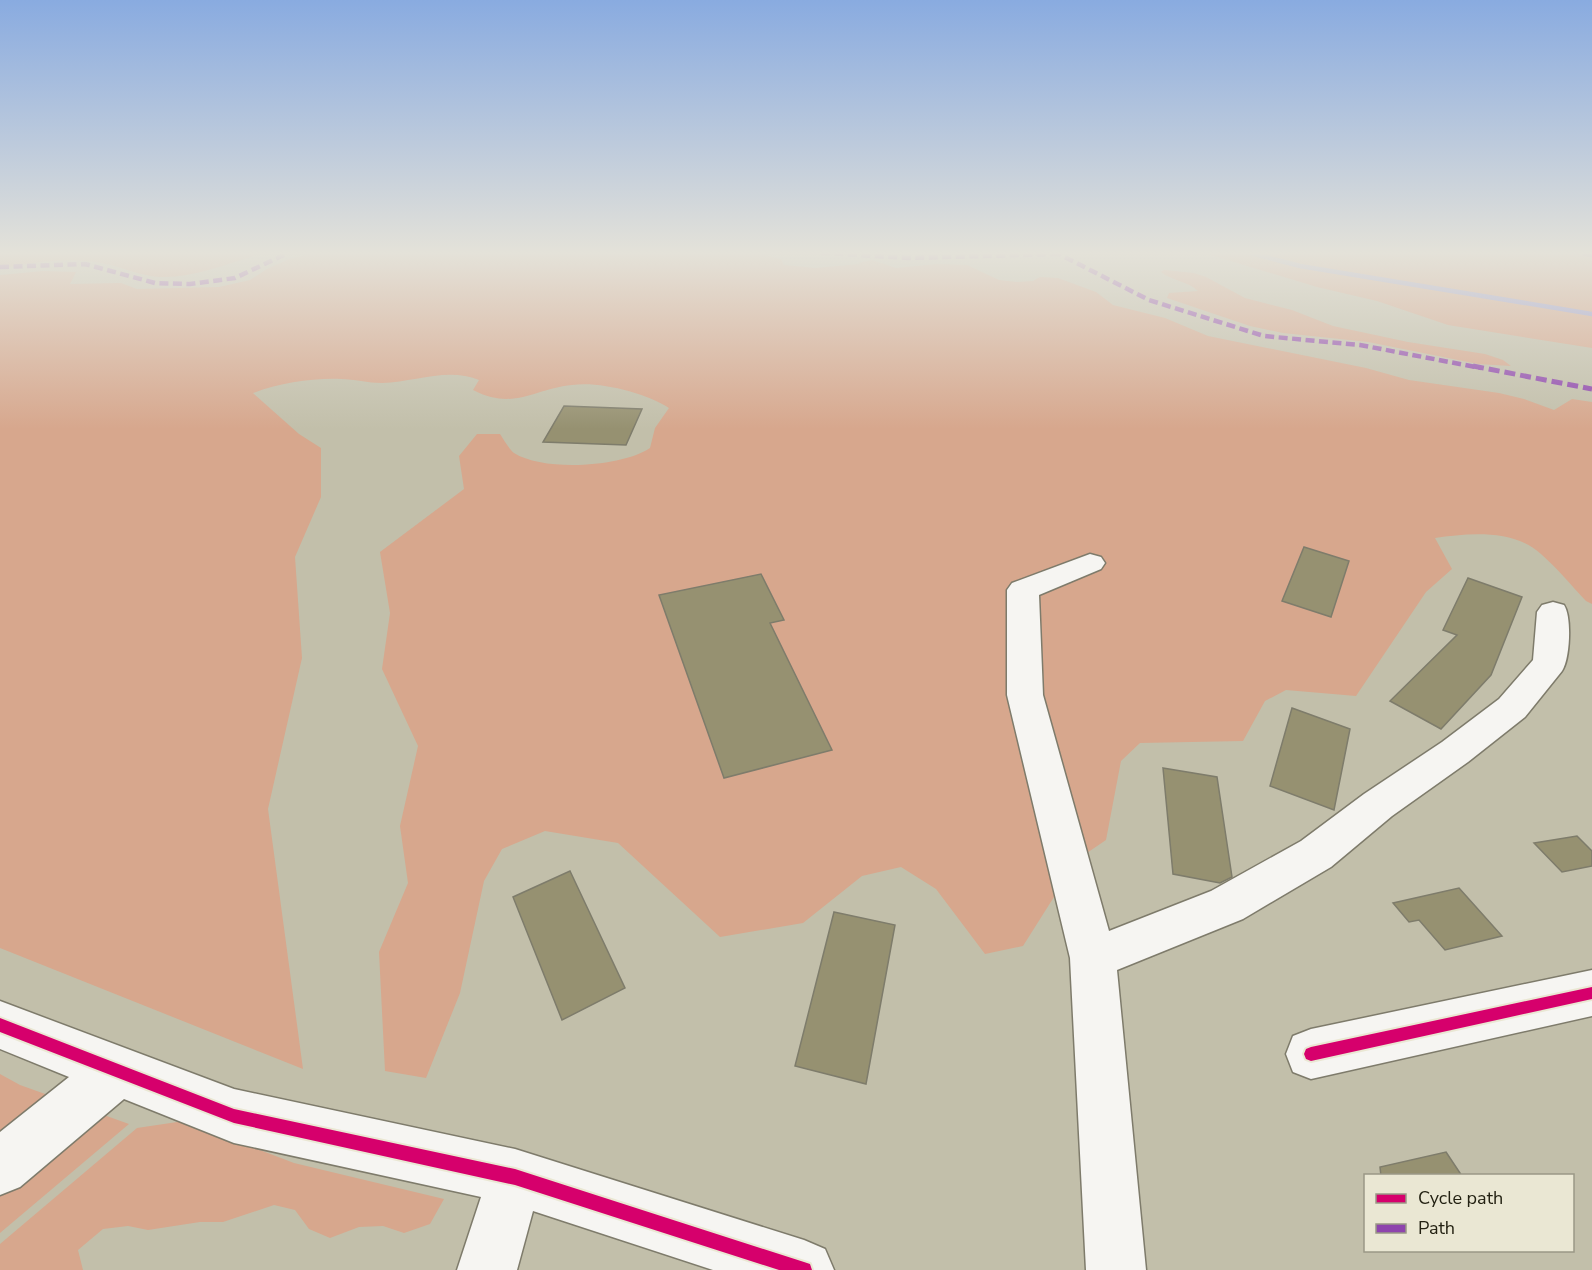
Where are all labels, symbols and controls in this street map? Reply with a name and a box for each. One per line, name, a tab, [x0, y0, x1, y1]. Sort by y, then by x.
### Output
legend	[1364, 1174, 1574, 1252]
text: Cycle path	[1418, 1186, 1503, 1210]
text: Path	[1418, 1216, 1455, 1240]

